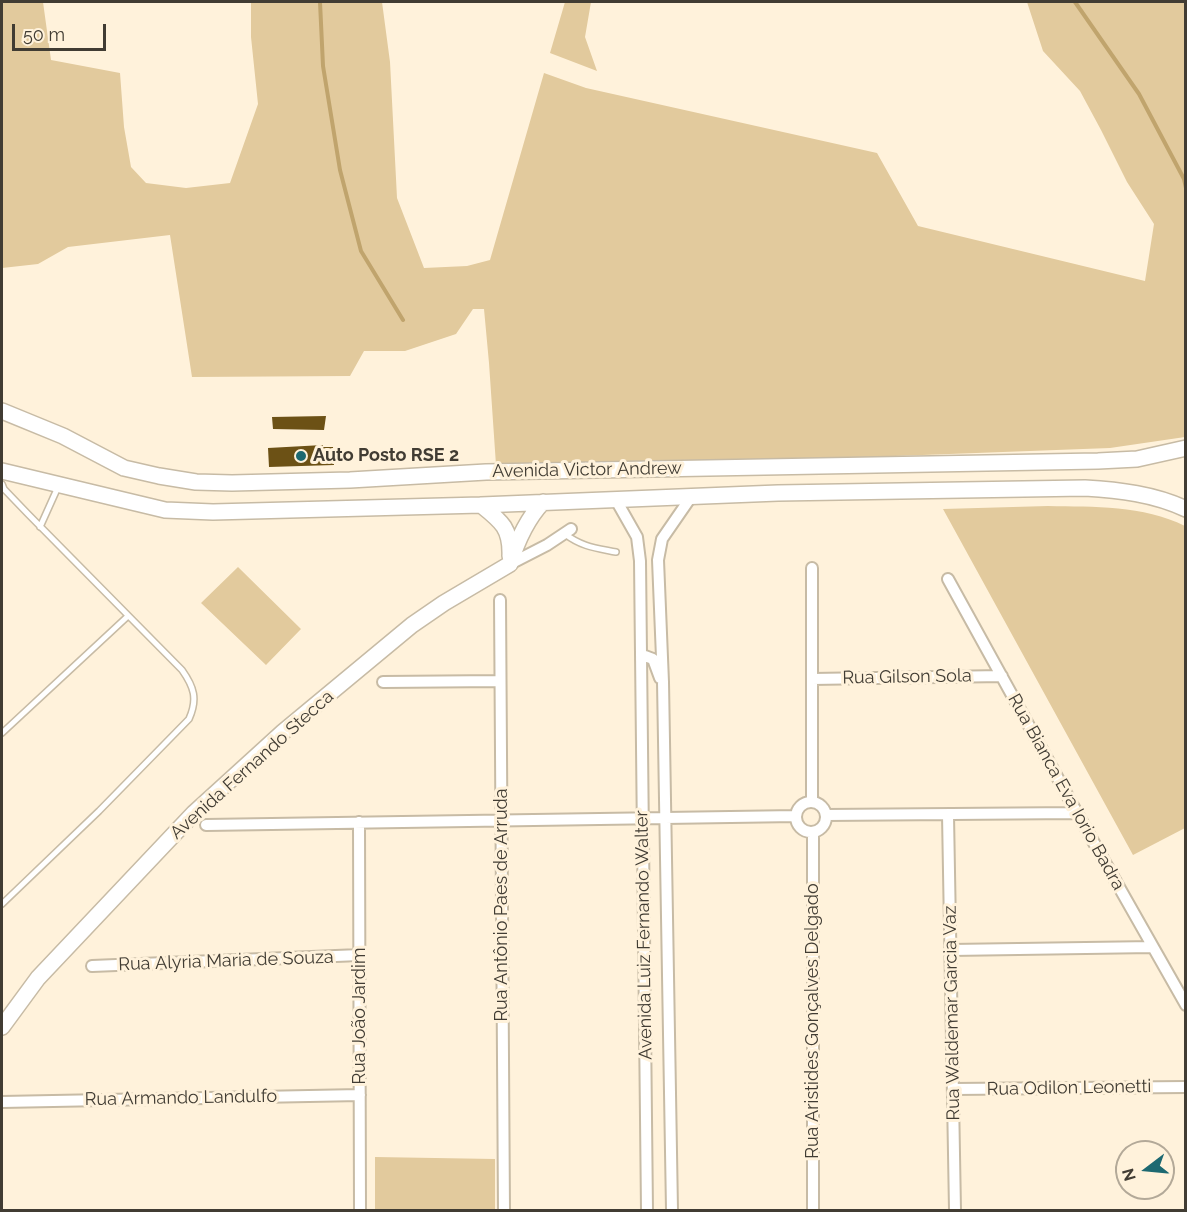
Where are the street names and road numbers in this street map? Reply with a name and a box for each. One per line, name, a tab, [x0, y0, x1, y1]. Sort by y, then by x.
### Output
street label: Avenida Victor Andrew	[492, 458, 682, 482]
street label: Rua Gilson Sola	[842, 665, 972, 689]
street label: Avenida Fernando Stecca	[166, 686, 338, 844]
street label: Rua Bianca Eva Iorio Badra	[1003, 690, 1129, 894]
street label: Rua Antônio Paes de Arruda	[491, 788, 513, 1022]
street label: Avenida Luiz Fernando Walter	[631, 810, 657, 1060]
street label: Rua Aristides Gonçalves Delgado	[802, 883, 824, 1159]
street label: Rua Waldemar Garcia Vaz	[939, 905, 965, 1121]
street label: Rua Alyria Maria de Souza	[118, 946, 334, 976]
street label: Rua João Jardim	[349, 947, 371, 1085]
street label: Rua Odilon Leonetti	[987, 1076, 1151, 1100]
street label: Rua Armando Landulfo	[85, 1086, 277, 1110]

